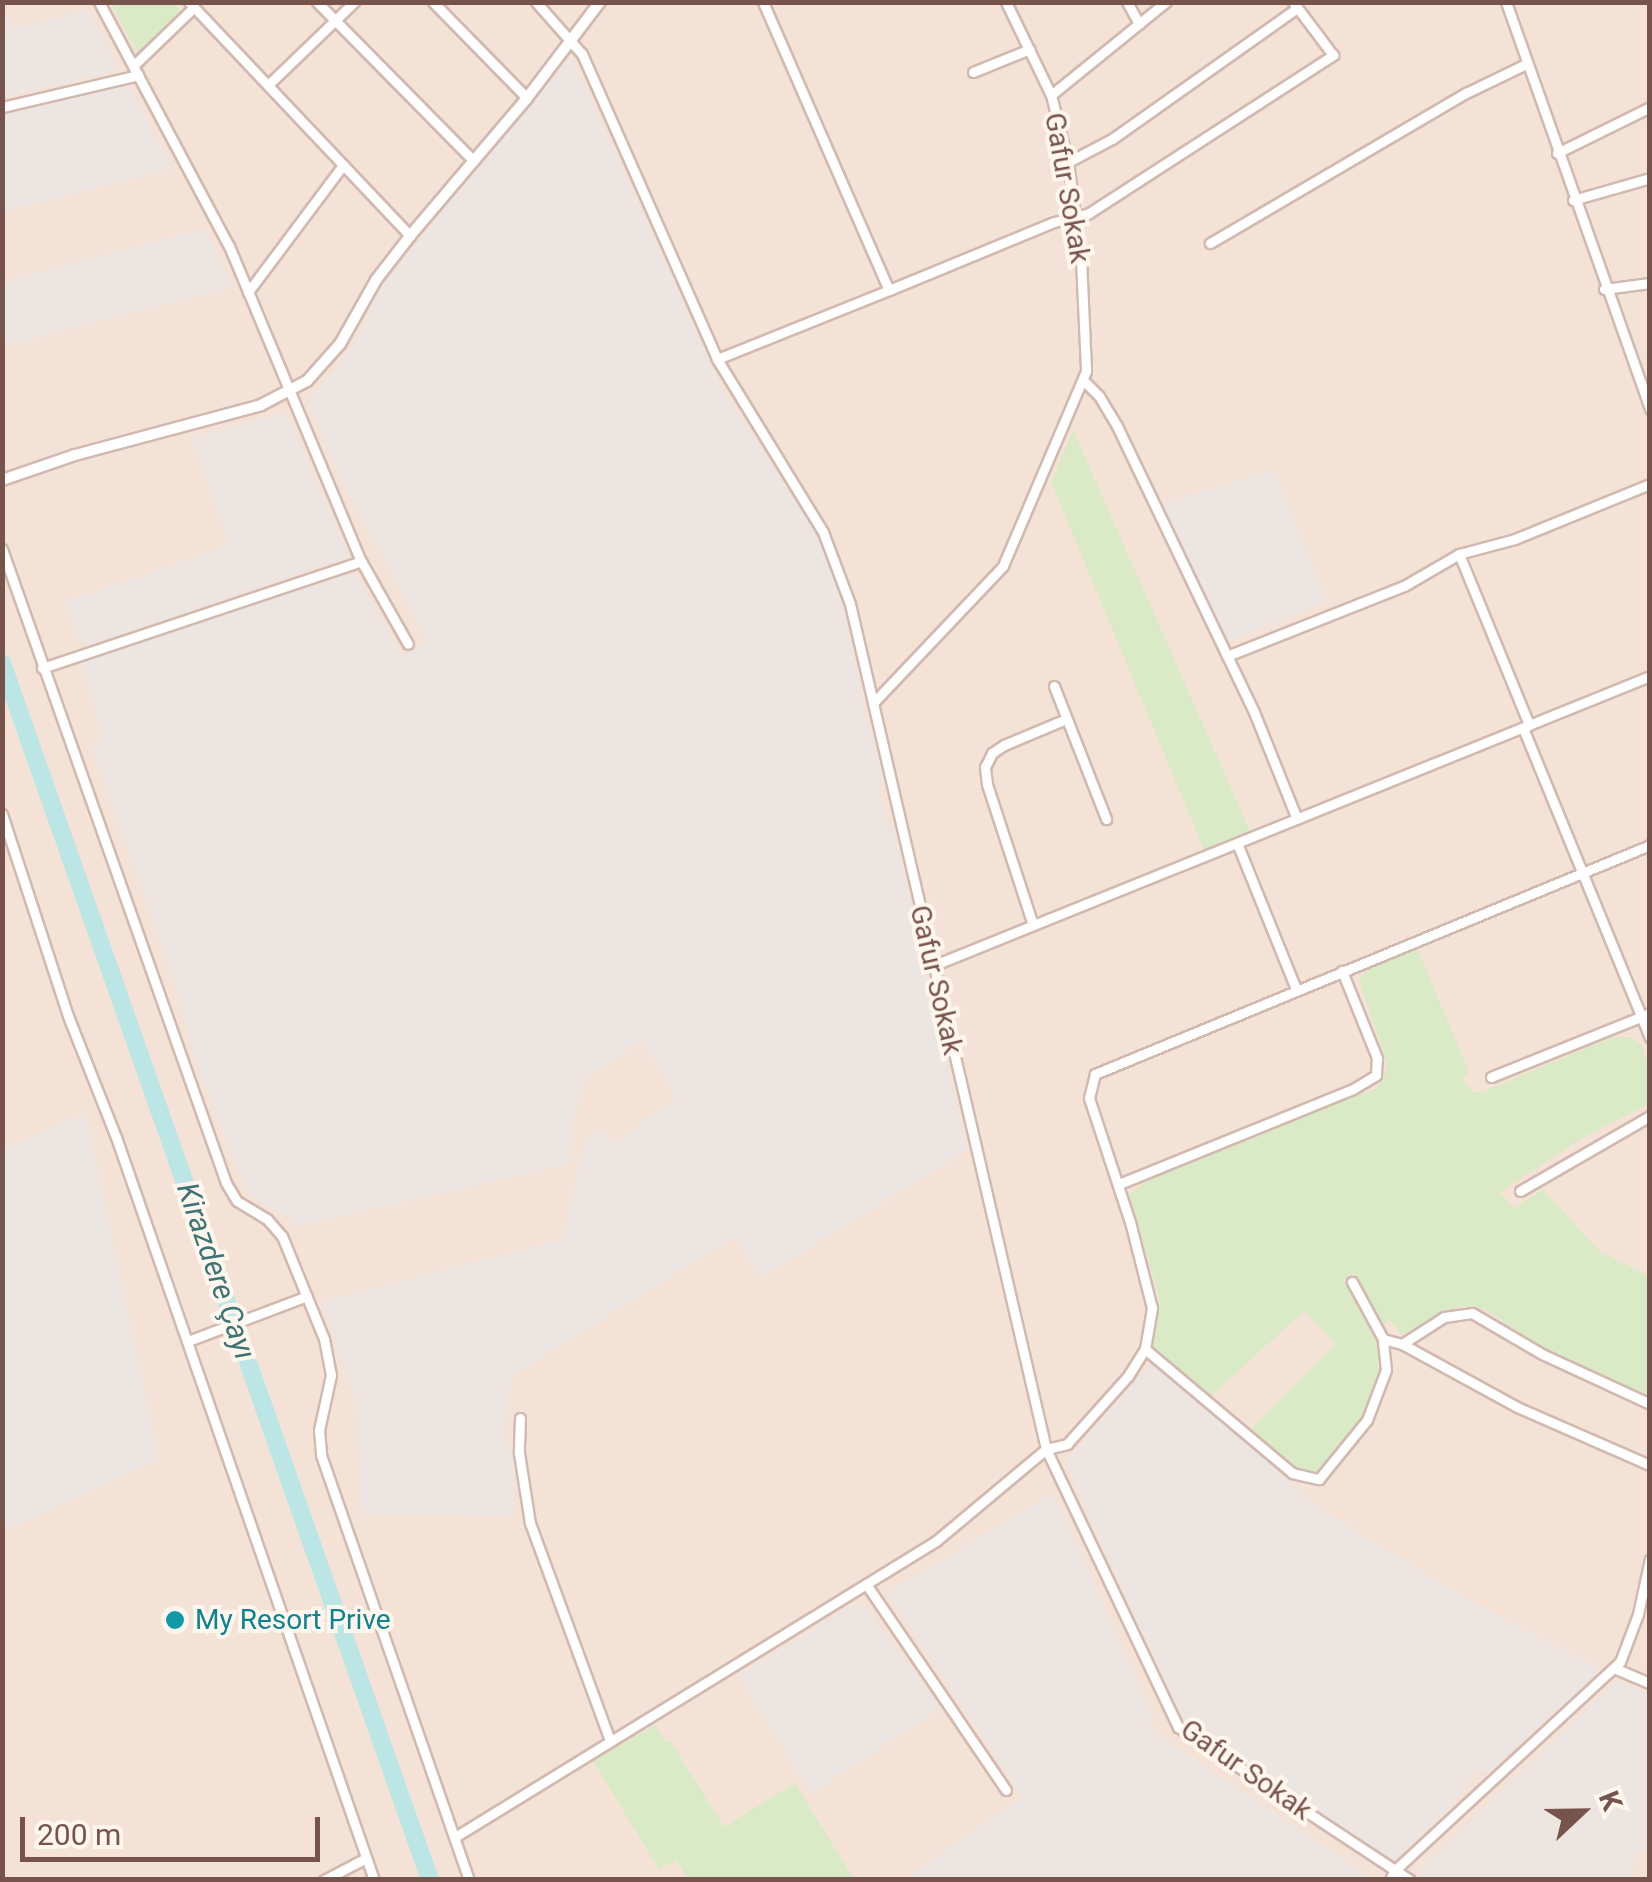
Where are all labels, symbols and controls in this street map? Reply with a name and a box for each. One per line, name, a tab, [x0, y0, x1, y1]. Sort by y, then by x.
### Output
street label: Gafur Sokak	[1037, 110, 1097, 266]
street label: Gafur Sokak	[903, 902, 969, 1058]
water label: Kirazdere Çayı	[169, 1178, 263, 1364]
place label: My Resort Prive	[195, 1603, 391, 1637]
marker: My Resort Prive	[164, 1609, 186, 1631]
street label: Gafur Sokak	[1174, 1713, 1318, 1827]
north arrow	[1532, 1762, 1632, 1862]
text: K	[1592, 1786, 1629, 1815]
scale bar	[25, 1797, 325, 1859]
text: 200 m	[37, 1817, 121, 1852]

